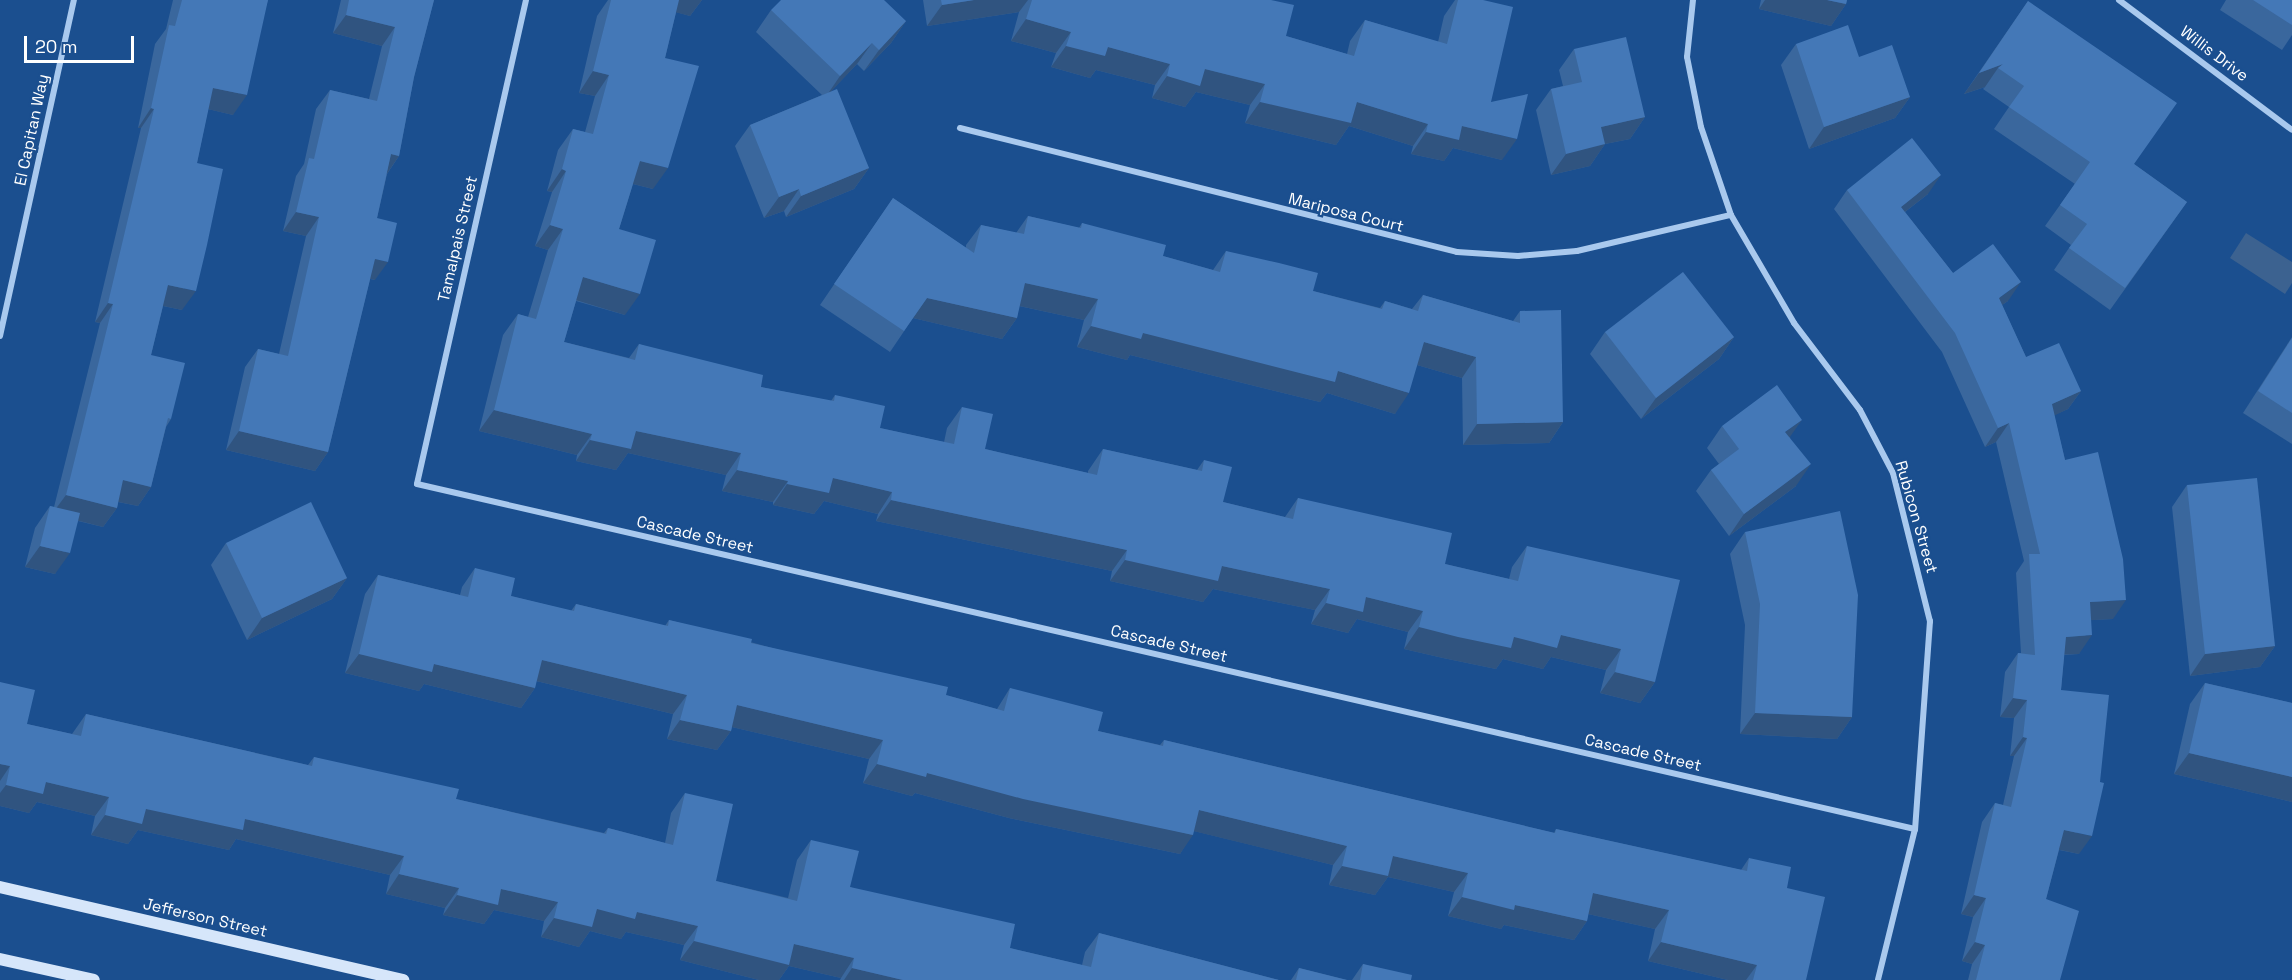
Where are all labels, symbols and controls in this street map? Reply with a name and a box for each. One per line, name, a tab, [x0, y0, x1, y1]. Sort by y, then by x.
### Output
street label: Willis Drive	[2176, 22, 2252, 86]
scale bar	[27, 24, 136, 62]
text: 20 m	[35, 35, 78, 58]
street label: El Capitan Way	[11, 72, 53, 188]
street label: Tamalpais Street	[434, 174, 482, 304]
street label: Mariposa Court	[1286, 189, 1406, 237]
street label: Rubicon Street	[1891, 458, 1941, 576]
street label: Cascade Street	[635, 512, 755, 558]
street label: Cascade Street	[1109, 621, 1229, 667]
street label: Cascade Street	[1583, 730, 1703, 776]
street label: Jefferson Street	[141, 894, 269, 942]

